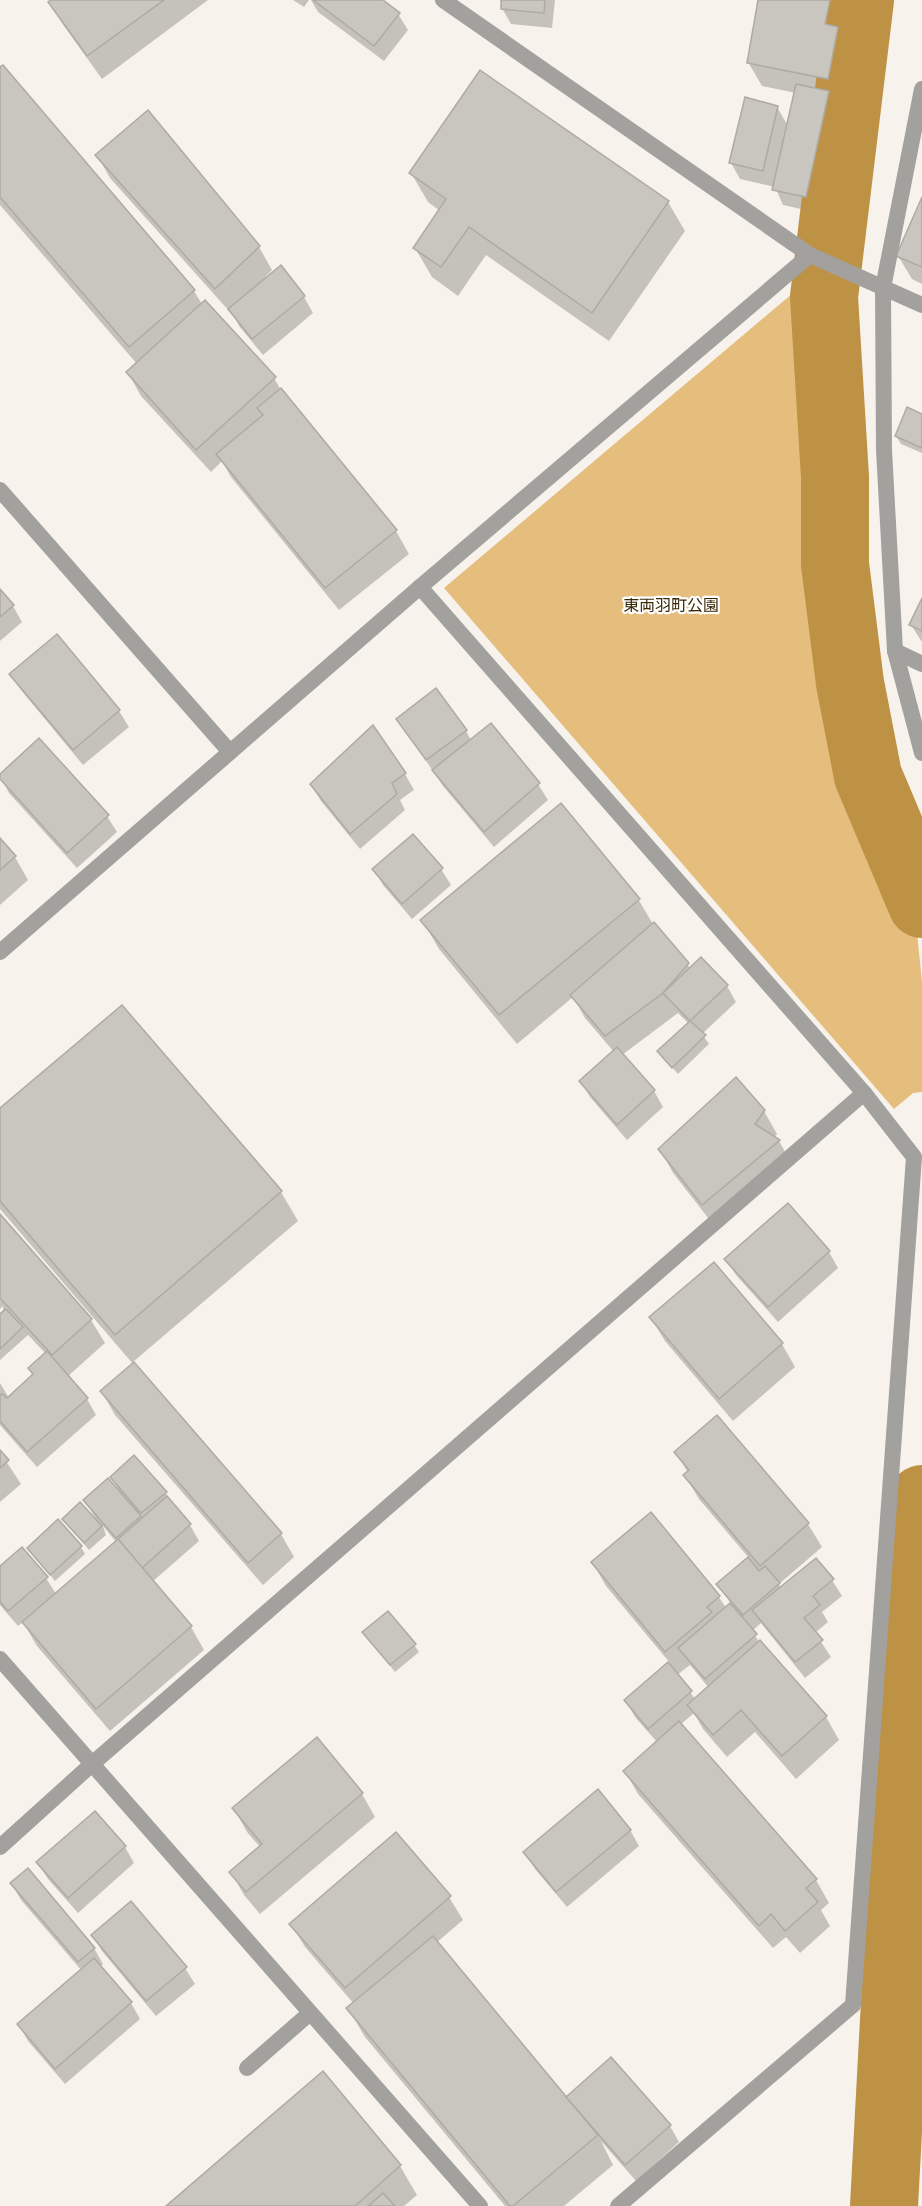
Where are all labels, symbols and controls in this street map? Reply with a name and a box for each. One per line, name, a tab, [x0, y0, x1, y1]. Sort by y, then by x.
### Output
park label: 東両羽町公園	[623, 596, 719, 615]

